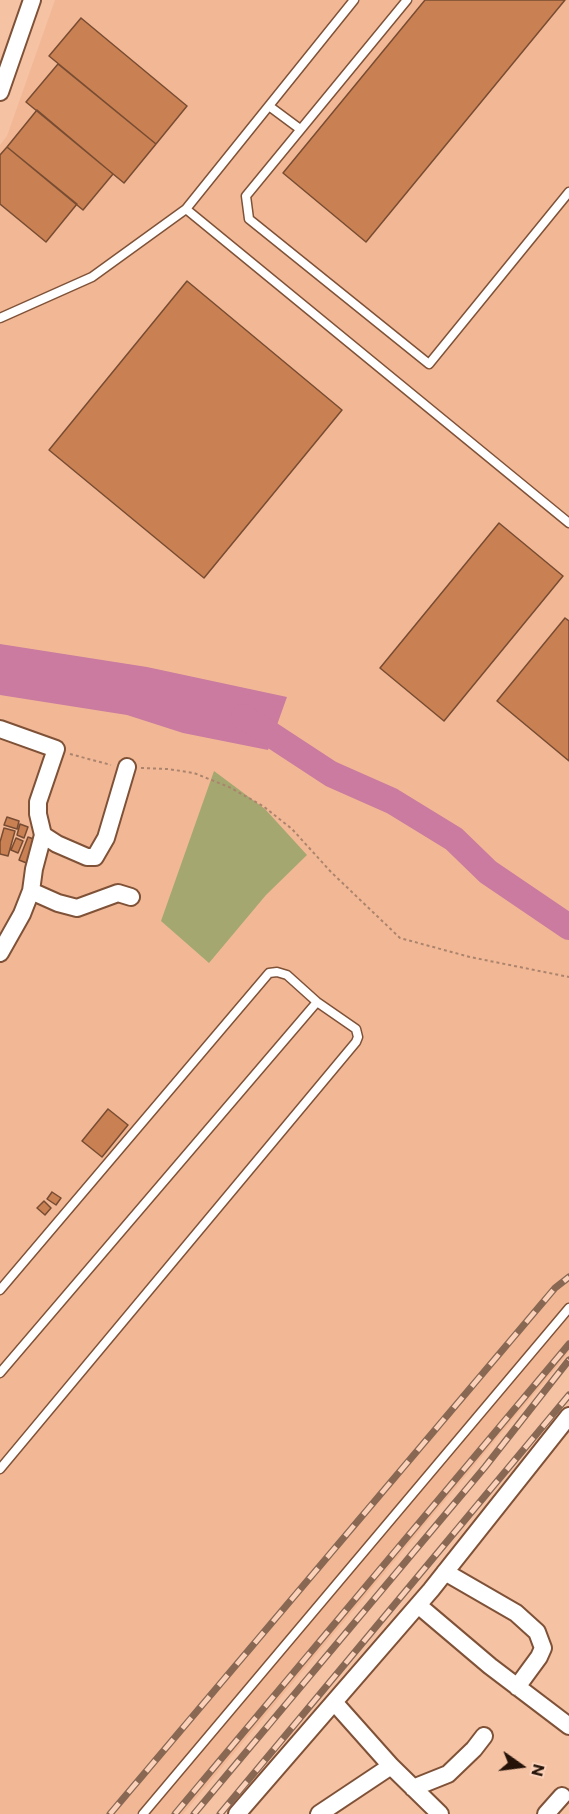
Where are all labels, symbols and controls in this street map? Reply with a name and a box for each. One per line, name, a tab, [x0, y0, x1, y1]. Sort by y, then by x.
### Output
north arrow	[491, 1736, 551, 1796]
text: N	[528, 1762, 550, 1779]

